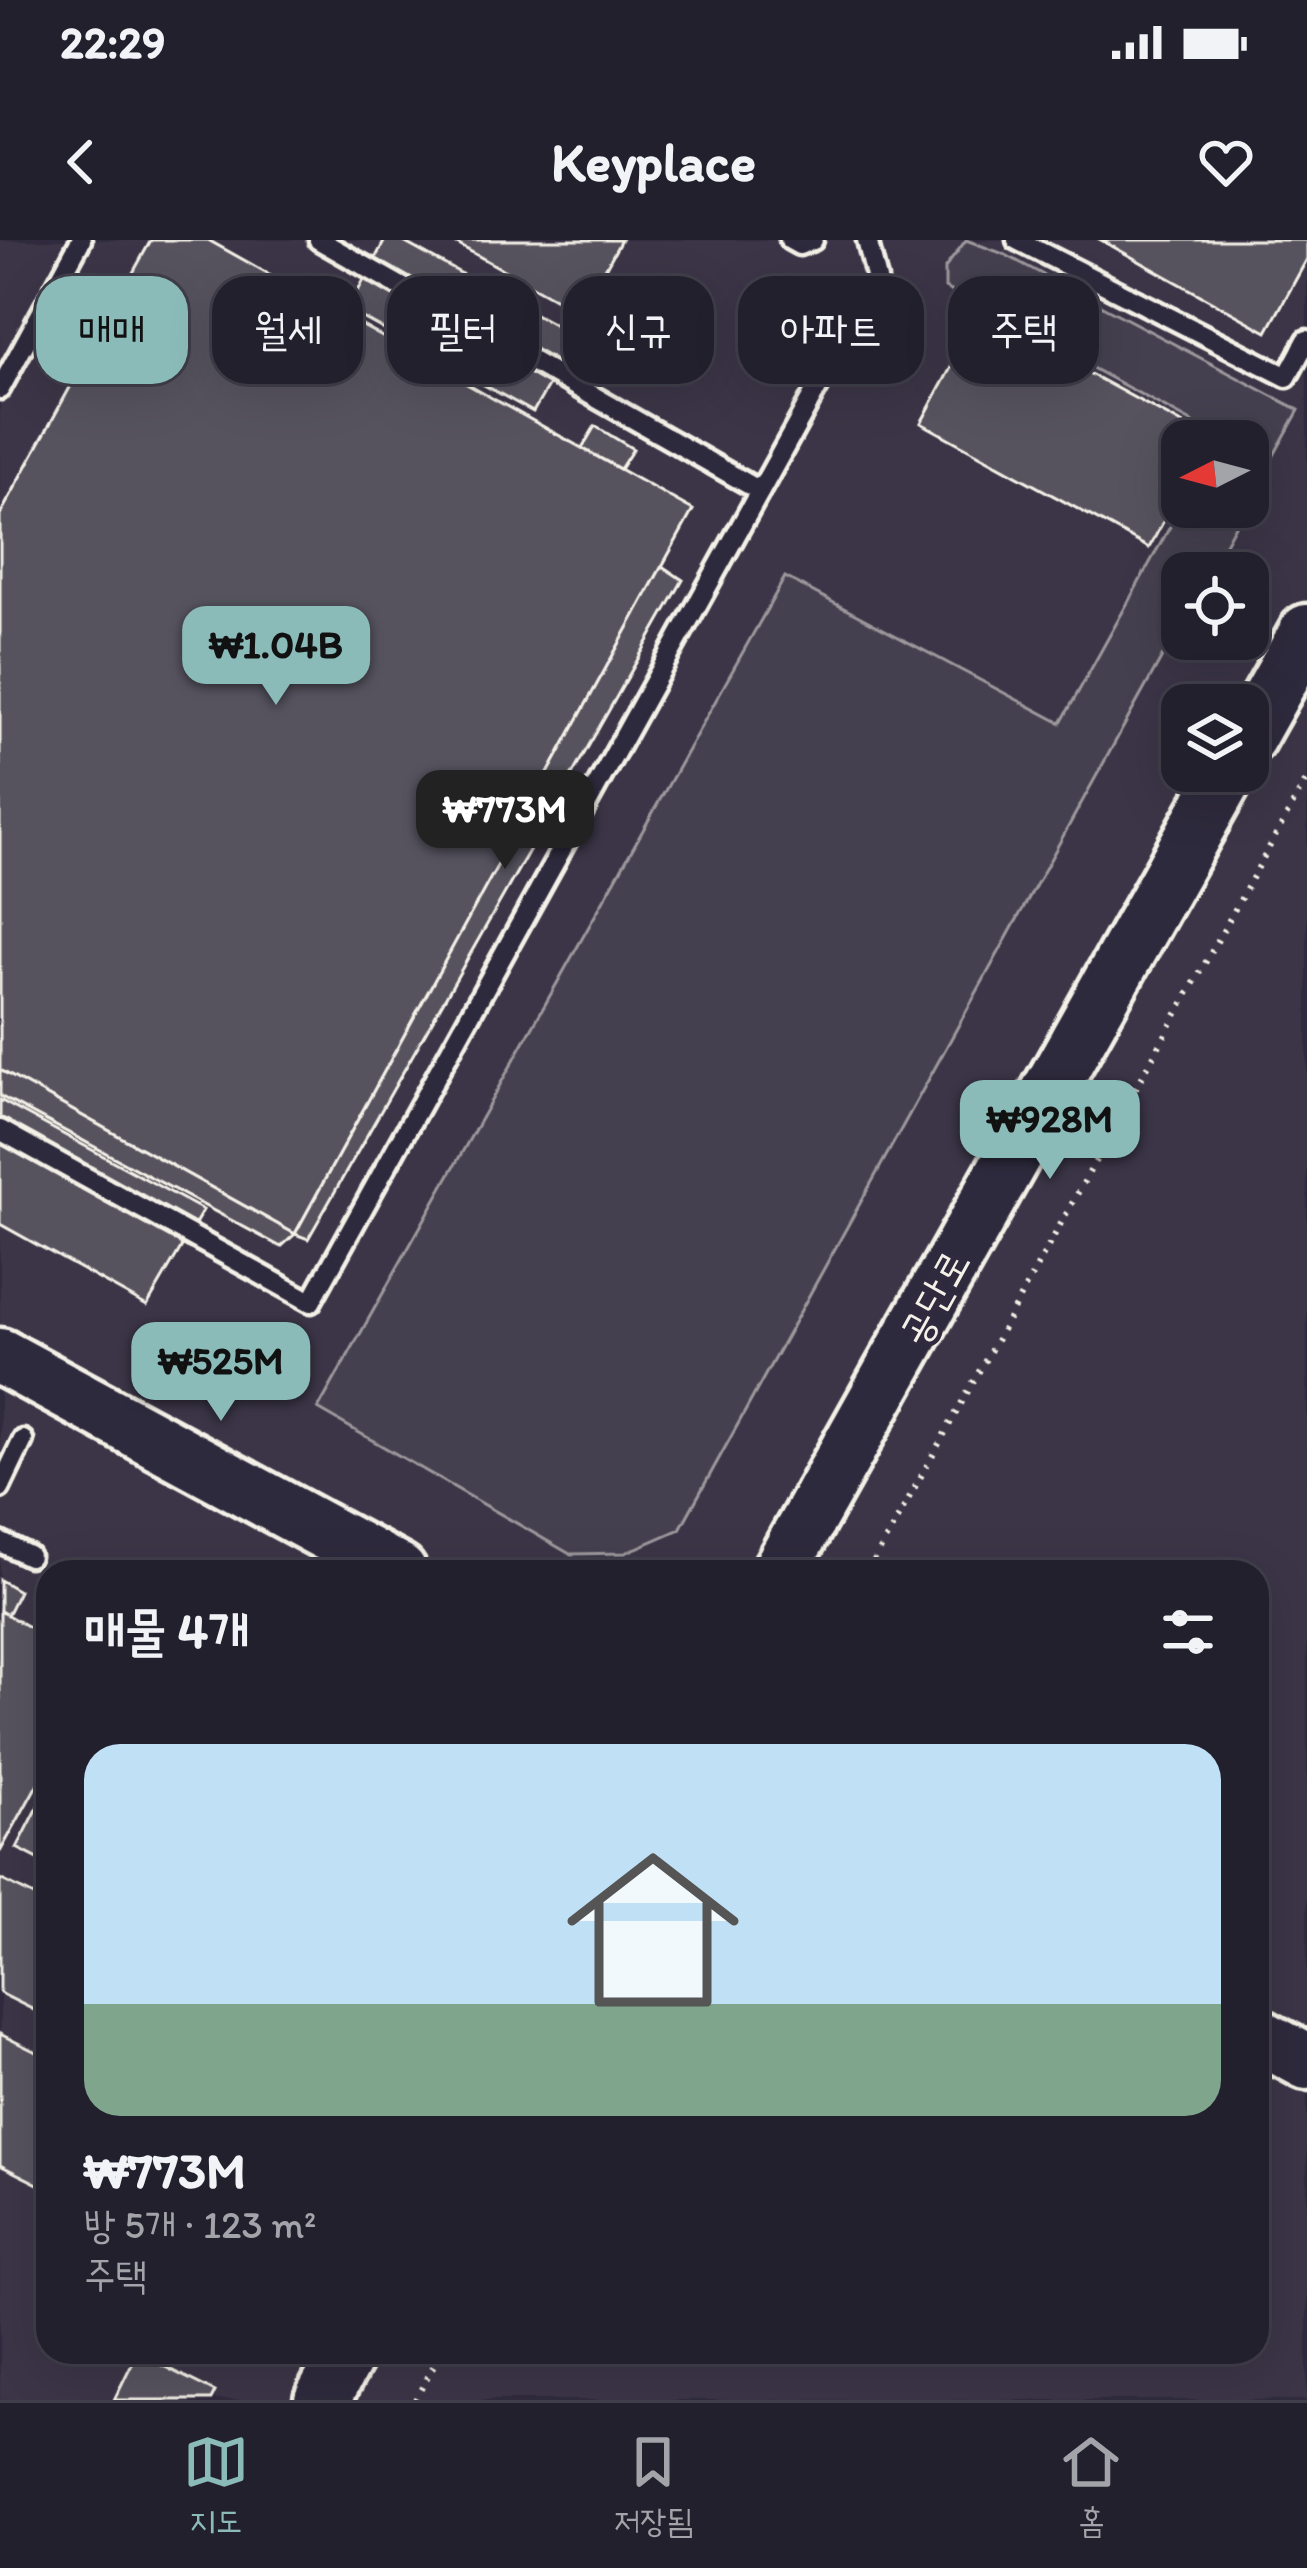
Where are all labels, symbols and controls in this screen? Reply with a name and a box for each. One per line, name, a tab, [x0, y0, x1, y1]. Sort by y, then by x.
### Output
text: 22:29	[60, 15, 166, 69]
icon: back	[48, 129, 114, 195]
icon: heart	[1193, 129, 1259, 195]
text: Keyplace	[551, 130, 756, 195]
chip: 매매	[36, 276, 188, 384]
chip: 월세	[212, 276, 363, 384]
chip: 필터	[387, 276, 539, 384]
chip: 신규	[563, 276, 714, 384]
chip: 아파트	[738, 276, 924, 384]
chip: 주택	[948, 276, 1099, 384]
north arrow	[1161, 420, 1269, 528]
map controls	[1161, 420, 1269, 792]
button: locate	[1161, 552, 1269, 660]
pin: ₩1.04B	[178, 606, 374, 708]
text: ₩1.04B	[209, 621, 343, 668]
button: layers	[1161, 684, 1269, 792]
pin: ₩773M	[421, 770, 589, 872]
text: ₩773M	[443, 785, 567, 832]
pin: ₩928M	[966, 1080, 1134, 1182]
text: ₩928M	[987, 1095, 1113, 1142]
street label: 공단로	[887, 1241, 980, 1354]
pin: ₩525M	[137, 1322, 305, 1424]
text: ₩525M	[158, 1337, 284, 1384]
icon: filters	[1155, 1599, 1221, 1665]
text: 매물 4개	[84, 1600, 249, 1661]
icon: home	[545, 1822, 761, 2038]
text: ₩773M	[84, 2140, 246, 2201]
text: 방 5개 · 123 m²	[84, 2201, 317, 2248]
text: 주택	[84, 2251, 147, 2298]
tab: 지도	[183, 2429, 249, 2543]
tab: 저장됨	[614, 2429, 693, 2543]
tab: 홈	[1058, 2429, 1124, 2543]

